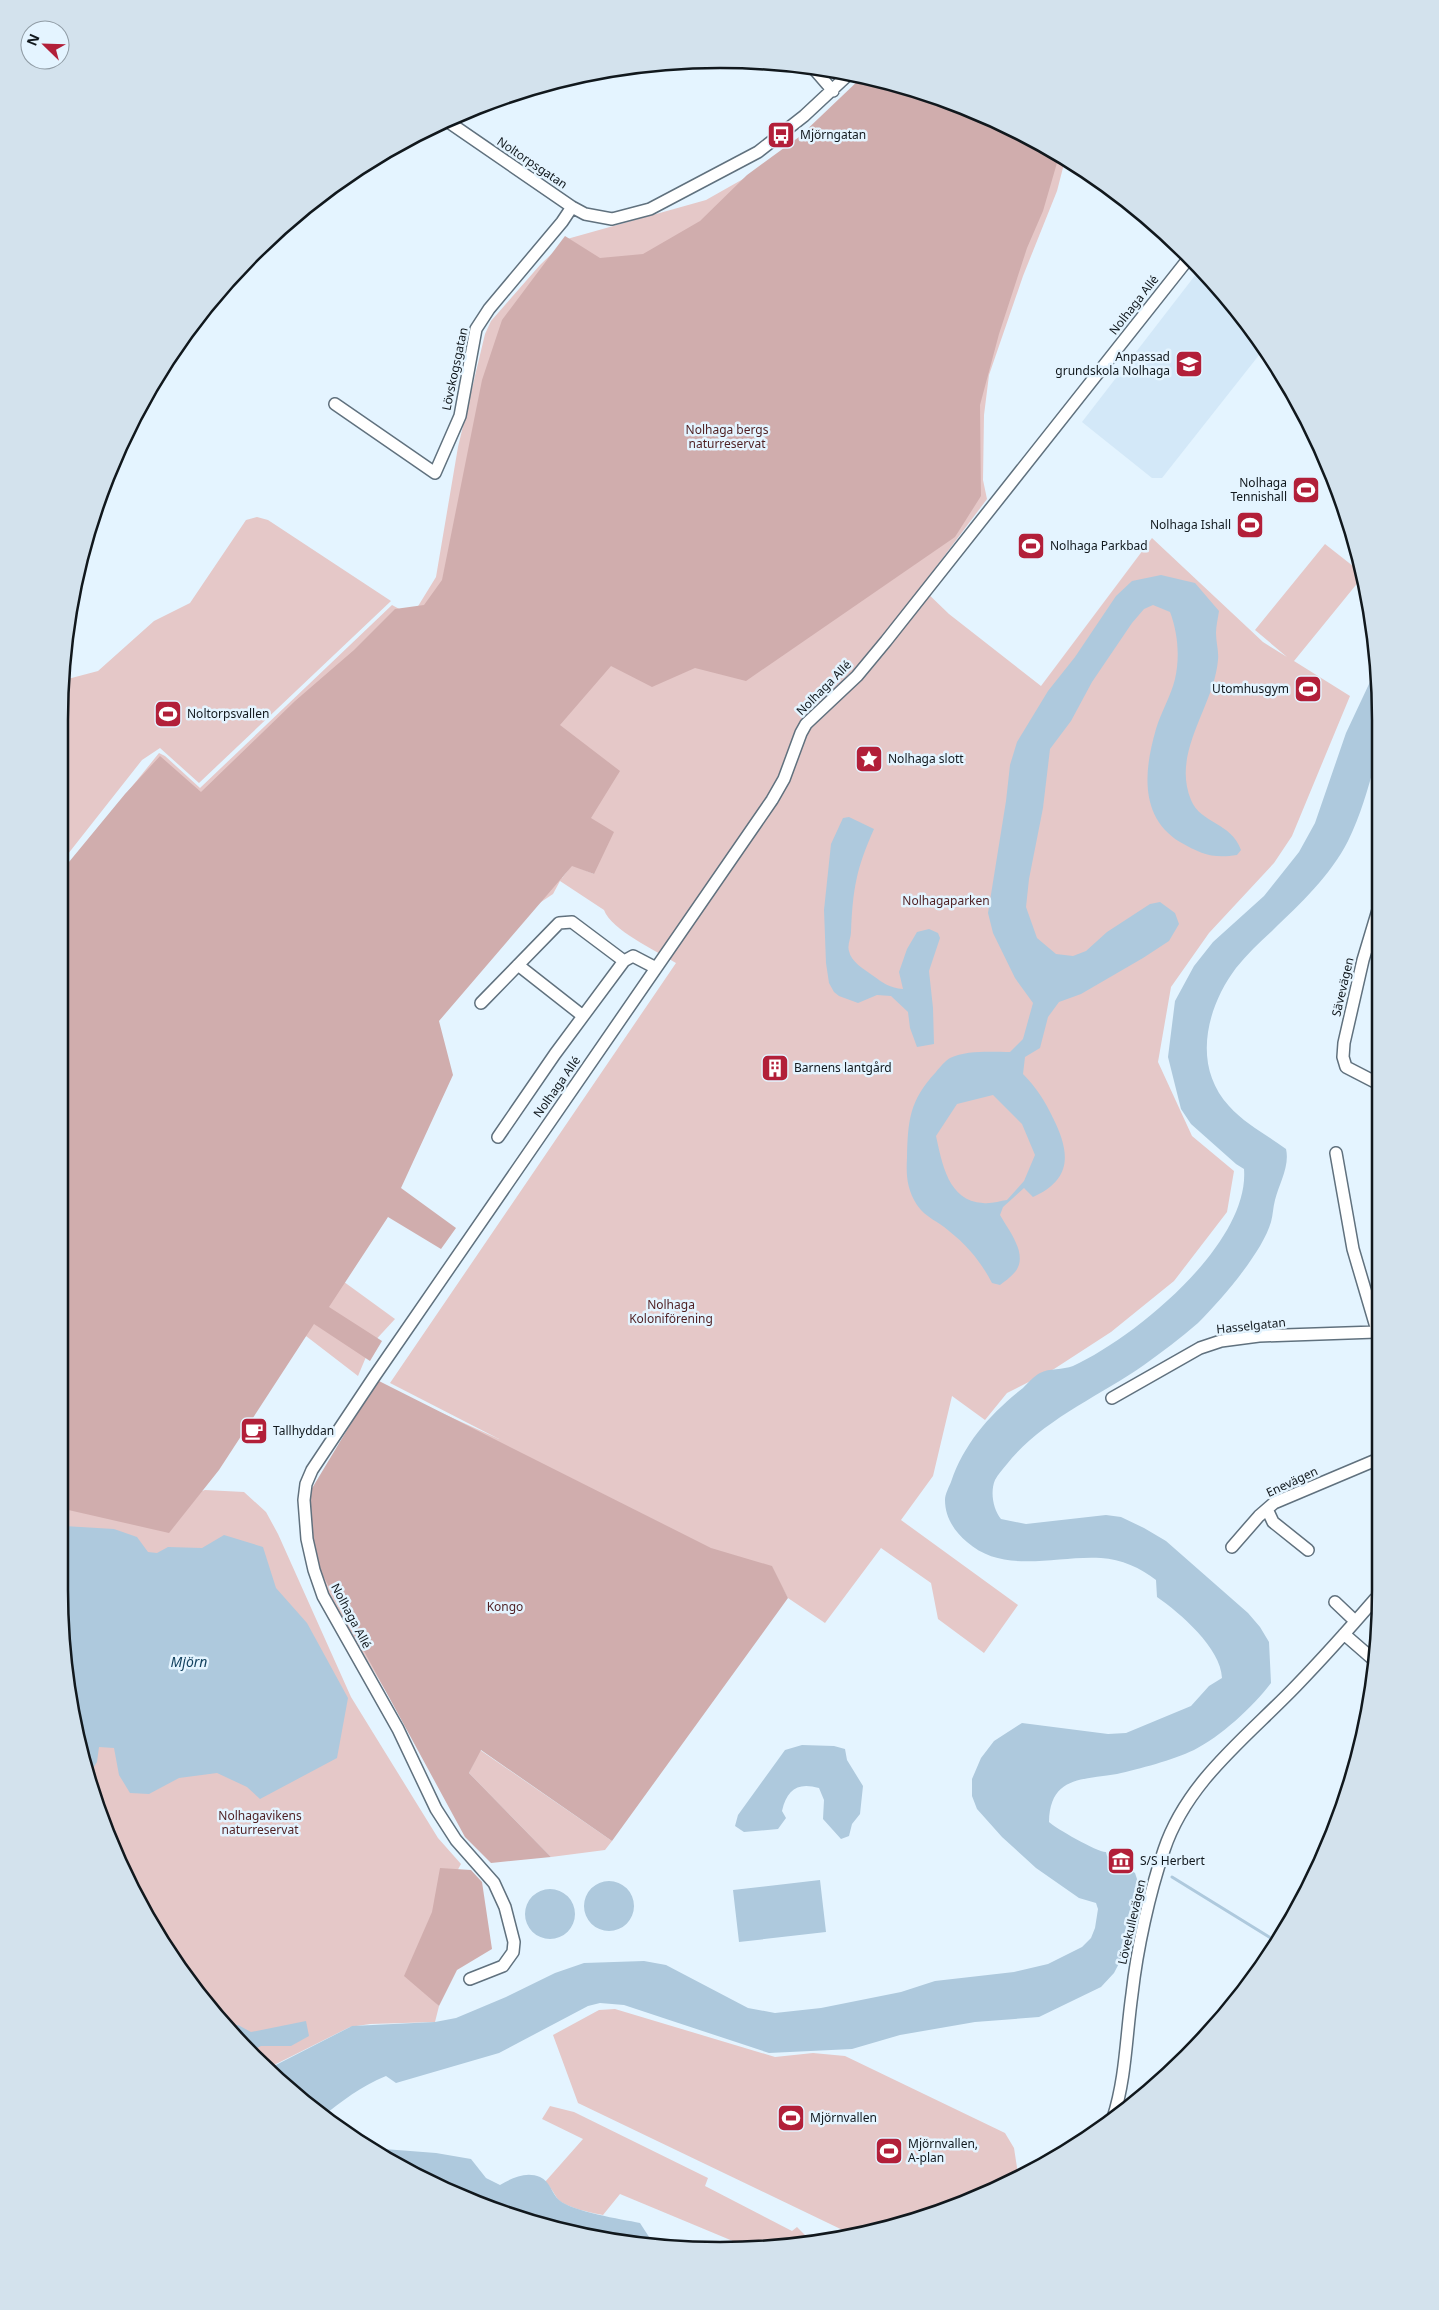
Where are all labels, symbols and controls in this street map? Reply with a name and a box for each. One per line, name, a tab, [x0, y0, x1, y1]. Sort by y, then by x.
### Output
north arrow	[20, 20, 70, 70]
text: N	[22, 31, 44, 49]
bus stop icon: Mjörngatan	[766, 120, 796, 150]
place label: Mjörngatan	[800, 126, 866, 143]
street label: Noltorpsgatan	[494, 133, 571, 192]
street label: Nolhaga Allé	[1105, 271, 1162, 338]
street label: Lövskogsgatan	[437, 326, 472, 412]
place label: Anpassad grundskola Nolhaga	[1055, 348, 1170, 379]
school or university icon: Anpassad grundskola Nolhaga	[1174, 349, 1204, 379]
park label: Nolhaga bergs naturreservat	[686, 421, 769, 452]
place label: Nolhaga Tennishall	[1230, 474, 1287, 505]
sports icon: Nolhaga Tennishall	[1291, 475, 1321, 505]
sports icon: Nolhaga Ishall	[1235, 510, 1265, 540]
place label: Nolhaga Ishall	[1150, 516, 1231, 533]
sports icon: Nolhaga Parkbad	[1016, 531, 1046, 561]
place label: Nolhaga Parkbad	[1050, 537, 1148, 554]
street label: Nolhaga Allé	[792, 656, 855, 719]
sports icon: Utomhusgym	[1293, 674, 1323, 704]
place label: Utomhusgym	[1212, 680, 1289, 697]
sports icon: Noltorpsvallen	[153, 699, 183, 729]
place label: Noltorpsvallen	[187, 705, 269, 722]
place icon: Nolhaga slott	[854, 744, 884, 774]
place label: Nolhaga slott	[888, 750, 964, 767]
park label: Nolhagaparken	[902, 892, 990, 909]
street label: Sävevägen	[1327, 956, 1358, 1018]
street label: Nolhaga Allé	[529, 1052, 584, 1121]
building icon: Barnens lantgård	[760, 1053, 790, 1083]
place label: Barnens lantgård	[794, 1059, 892, 1076]
park label: Nolhaga Koloniförening	[629, 1296, 713, 1327]
street label: Hasselgatan	[1215, 1313, 1286, 1338]
cafe icon: Tallhyddan	[239, 1416, 269, 1446]
place label: Tallhyddan	[273, 1422, 334, 1439]
street label: Enevägen	[1263, 1462, 1320, 1501]
street label: Nolhaga Allé	[327, 1580, 376, 1652]
park label: Kongo	[487, 1598, 523, 1615]
water label: Mjörn	[171, 1652, 207, 1671]
park label: Nolhagavikens naturreservat	[218, 1807, 302, 1838]
museum icon: S/S Herbert	[1106, 1846, 1136, 1876]
place label: S/S Herbert	[1140, 1852, 1205, 1869]
street label: Lövekullevägen	[1113, 1878, 1150, 1966]
sports icon: Mjörnvallen	[776, 2103, 806, 2133]
place label: Mjörnvallen	[810, 2109, 877, 2126]
place label: Mjörnvallen, A-plan	[908, 2135, 978, 2166]
sports icon: Mjörnvallen, A-plan	[874, 2136, 904, 2166]

